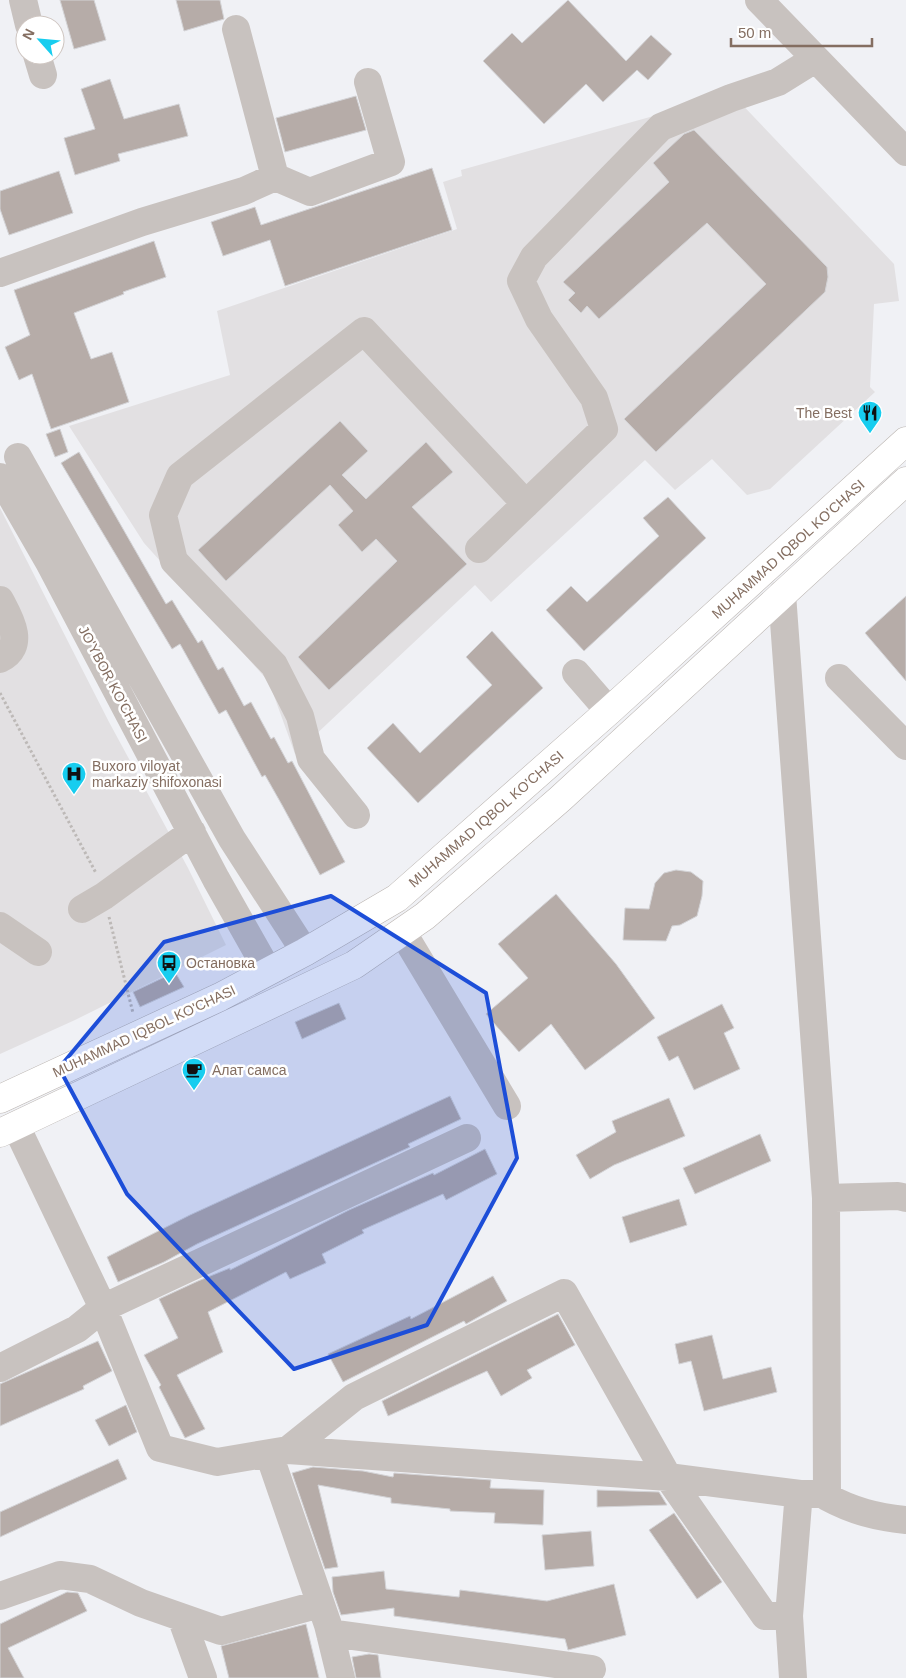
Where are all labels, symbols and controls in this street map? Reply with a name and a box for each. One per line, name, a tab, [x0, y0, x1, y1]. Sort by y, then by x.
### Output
north arrow	[15, 15, 65, 65]
scale bar	[731, 15, 872, 47]
text: 50 m	[738, 24, 771, 41]
text: N	[19, 26, 38, 42]
restaurant icon: The Best	[857, 400, 883, 434]
place label: The Best	[796, 405, 852, 421]
street label: MUHAMMAD IQBOL KO'CHASI	[708, 476, 868, 622]
street label: JO'YBOR KO'CHASI	[75, 623, 151, 745]
street label: MUHAMMAD IQBOL KO'CHASI	[405, 747, 567, 891]
place label: Buxoro viloyat markaziy shifoxonasi	[92, 758, 222, 790]
hospital icon: Buxoro viloyat markaziy shifoxonasi	[61, 761, 87, 795]
bus stop icon: Остановка	[156, 950, 182, 984]
place label: Остановка	[186, 955, 255, 971]
street label: MUHAMMAD IQBOL KO'CHASI	[50, 982, 238, 1080]
cafe icon: Алат самса	[181, 1057, 207, 1091]
place label: Алат самса	[212, 1062, 287, 1078]

